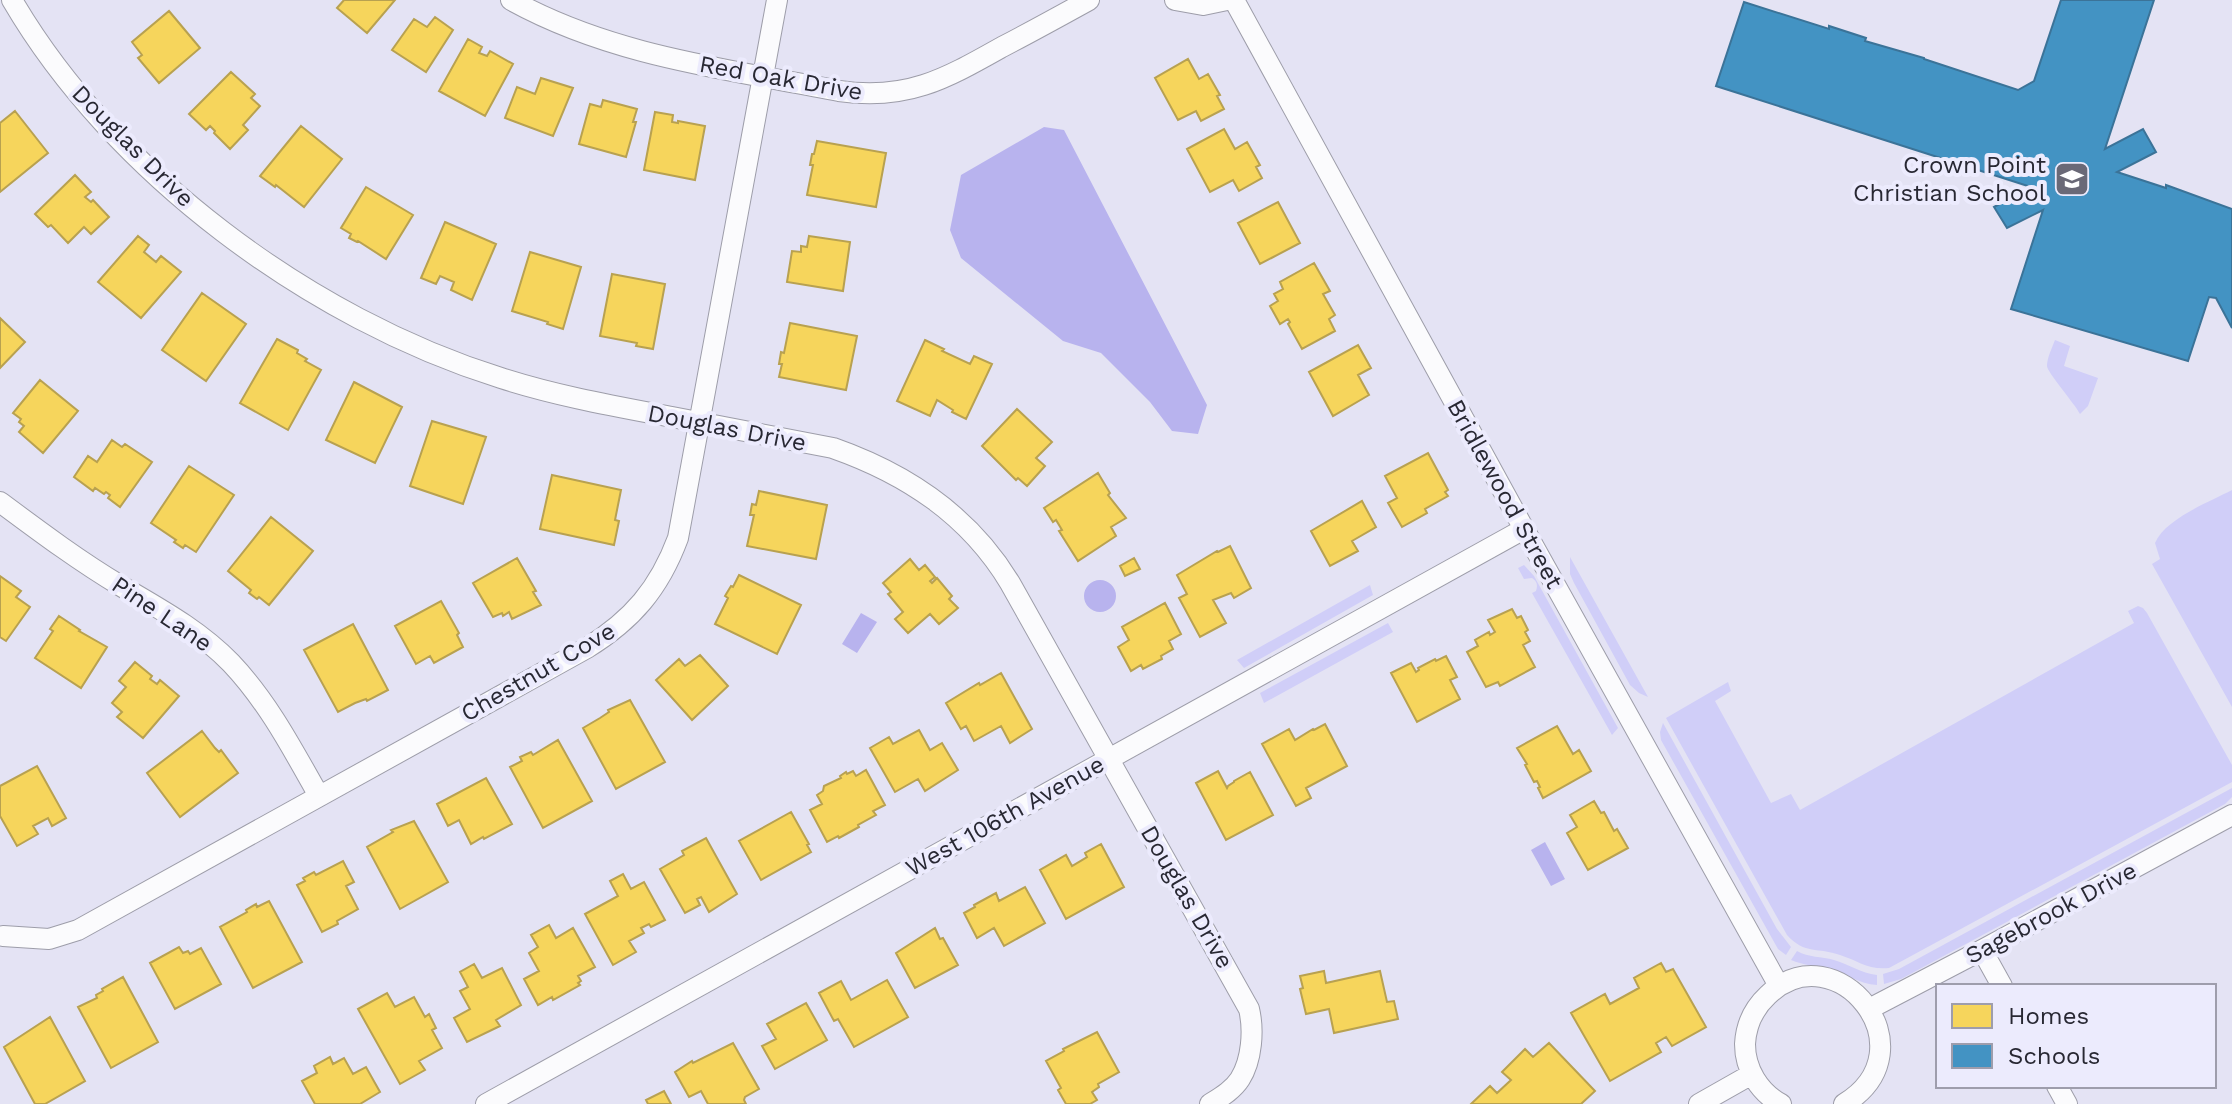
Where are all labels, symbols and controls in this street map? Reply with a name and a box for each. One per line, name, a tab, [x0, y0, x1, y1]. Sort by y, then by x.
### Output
street label: Red Oak Drive	[697, 50, 865, 106]
street label: Douglas Drive	[66, 79, 200, 213]
place label: Crown Point Christian School	[1853, 151, 2047, 207]
school or university icon: Crown Point Christian School	[2053, 160, 2091, 198]
street label: Bridlewood Street	[1441, 395, 1569, 593]
street label: Douglas Drive	[645, 399, 809, 457]
street label: Pine Lane	[107, 570, 217, 658]
street label: Chestnut Cove	[456, 617, 620, 727]
street label: West 106th Avenue	[901, 750, 1109, 882]
street label: Douglas Drive	[1135, 820, 1239, 974]
street label: Sagebrook Drive	[1961, 856, 2141, 970]
legend	[1936, 984, 2216, 1088]
text: Homes	[2008, 1002, 2089, 1030]
text: Schools	[2008, 1042, 2100, 1070]

